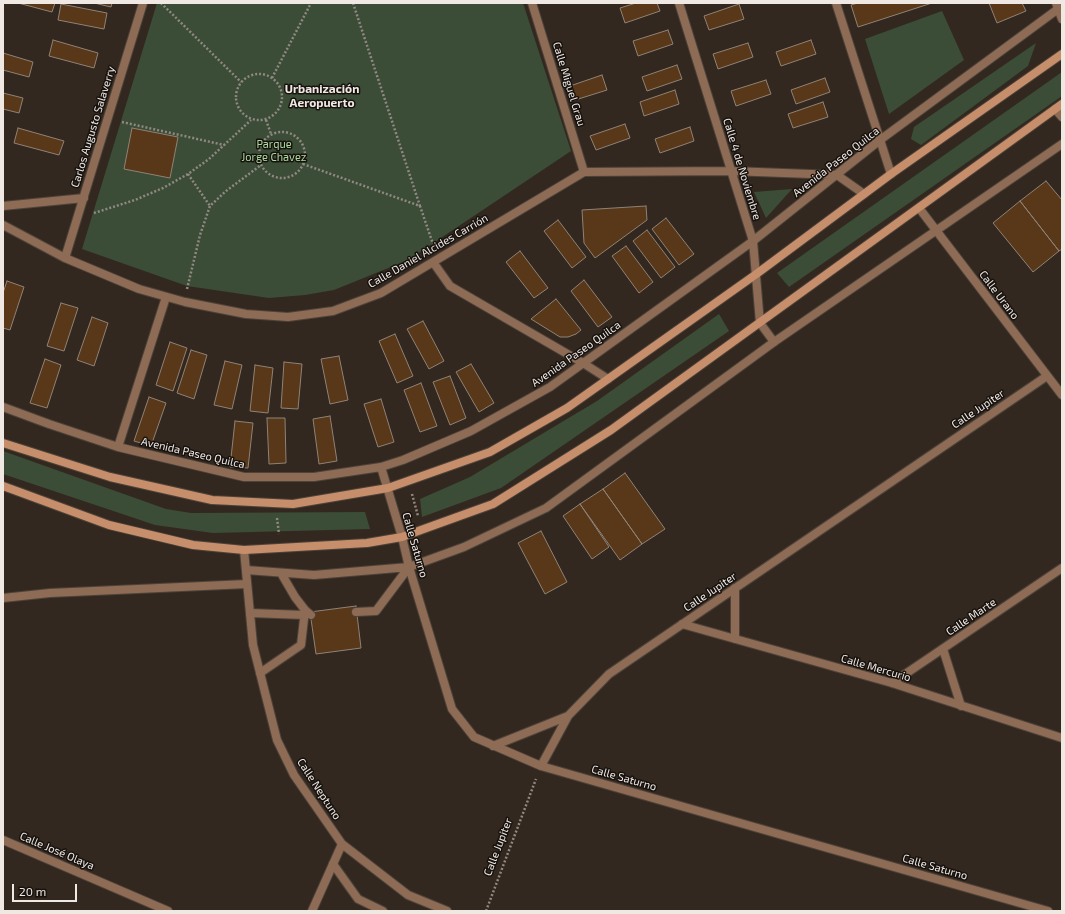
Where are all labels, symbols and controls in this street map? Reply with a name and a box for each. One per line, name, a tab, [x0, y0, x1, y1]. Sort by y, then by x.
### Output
street label: Calle Miguel Grau	[550, 40, 588, 128]
street label: Carlos Augusto Salaverry	[68, 65, 118, 189]
district label: Urbanización Aeropuerto	[285, 82, 359, 110]
street label: Calle 4 de Noviembre	[720, 117, 764, 221]
street label: Avenida Paseo Quilca	[790, 124, 882, 200]
park label: Parque Jorge Chavez	[242, 137, 306, 163]
street label: Calle Daniel Alcides Carrión	[366, 211, 490, 291]
street label: Calle Urano	[976, 268, 1022, 322]
street label: Avenida Paseo Quilca	[529, 318, 623, 390]
street label: Calle Jupiter	[949, 387, 1007, 431]
street label: Avenida Paseo Quilca	[140, 435, 246, 471]
street label: Calle Saturno	[399, 511, 431, 579]
street label: Calle Jupiter	[681, 570, 739, 614]
street label: Calle Marte	[944, 595, 998, 639]
street label: Calle Mercurio	[840, 652, 912, 684]
street label: Calle Neptuno	[294, 756, 344, 822]
street label: Calle Saturno	[590, 762, 658, 794]
street label: Calle Jupiter	[481, 816, 515, 878]
street label: Calle José Olaya	[18, 829, 96, 873]
street label: Calle Saturno	[901, 851, 969, 883]
scale bar	[14, 876, 79, 902]
text: 20 m	[19, 884, 46, 898]

